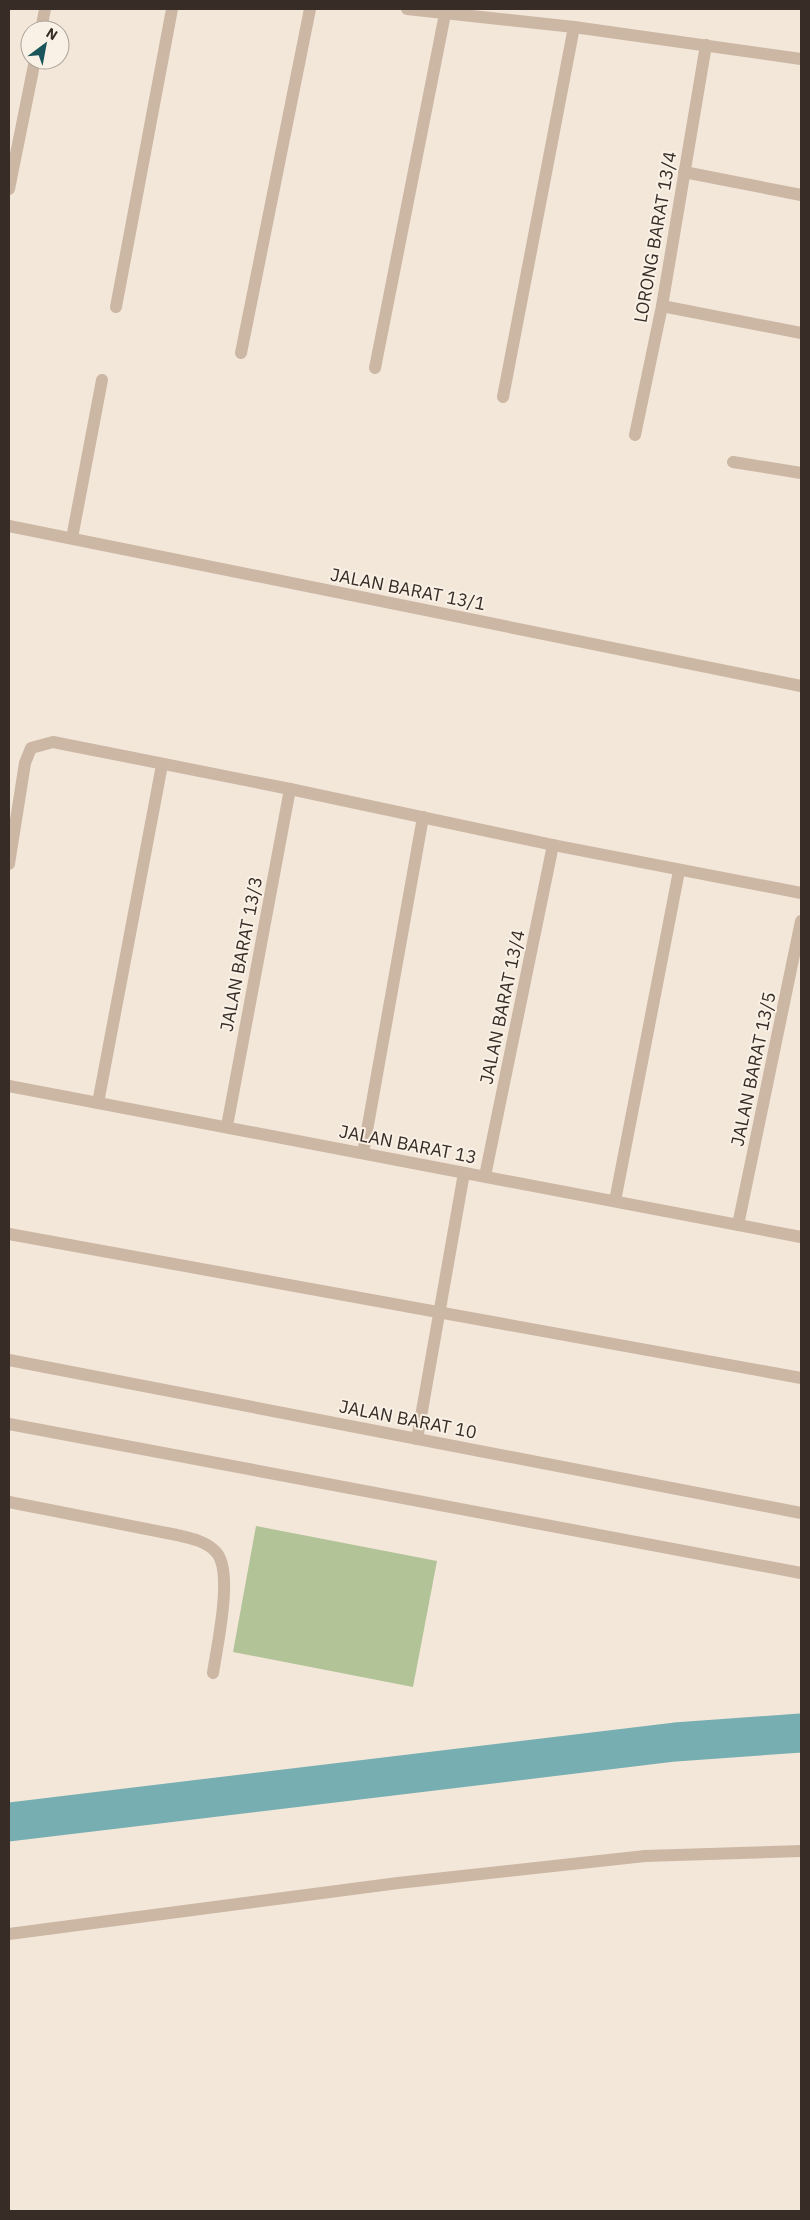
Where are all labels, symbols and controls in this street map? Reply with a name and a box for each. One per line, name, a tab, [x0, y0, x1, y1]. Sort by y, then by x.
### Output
north arrow	[20, 20, 70, 70]
text: N	[43, 24, 61, 44]
street label: LORONG BARAT 13/4	[629, 149, 681, 324]
street label: JALAN BARAT 13/1	[329, 563, 487, 615]
street label: JALAN BARAT 13/3	[215, 875, 267, 1033]
street label: JALAN BARAT 13/4	[474, 927, 530, 1086]
street label: JALAN BARAT 13/5	[725, 990, 781, 1148]
street label: JALAN BARAT 13	[337, 1119, 479, 1169]
street label: JALAN BARAT 10	[337, 1394, 479, 1444]

